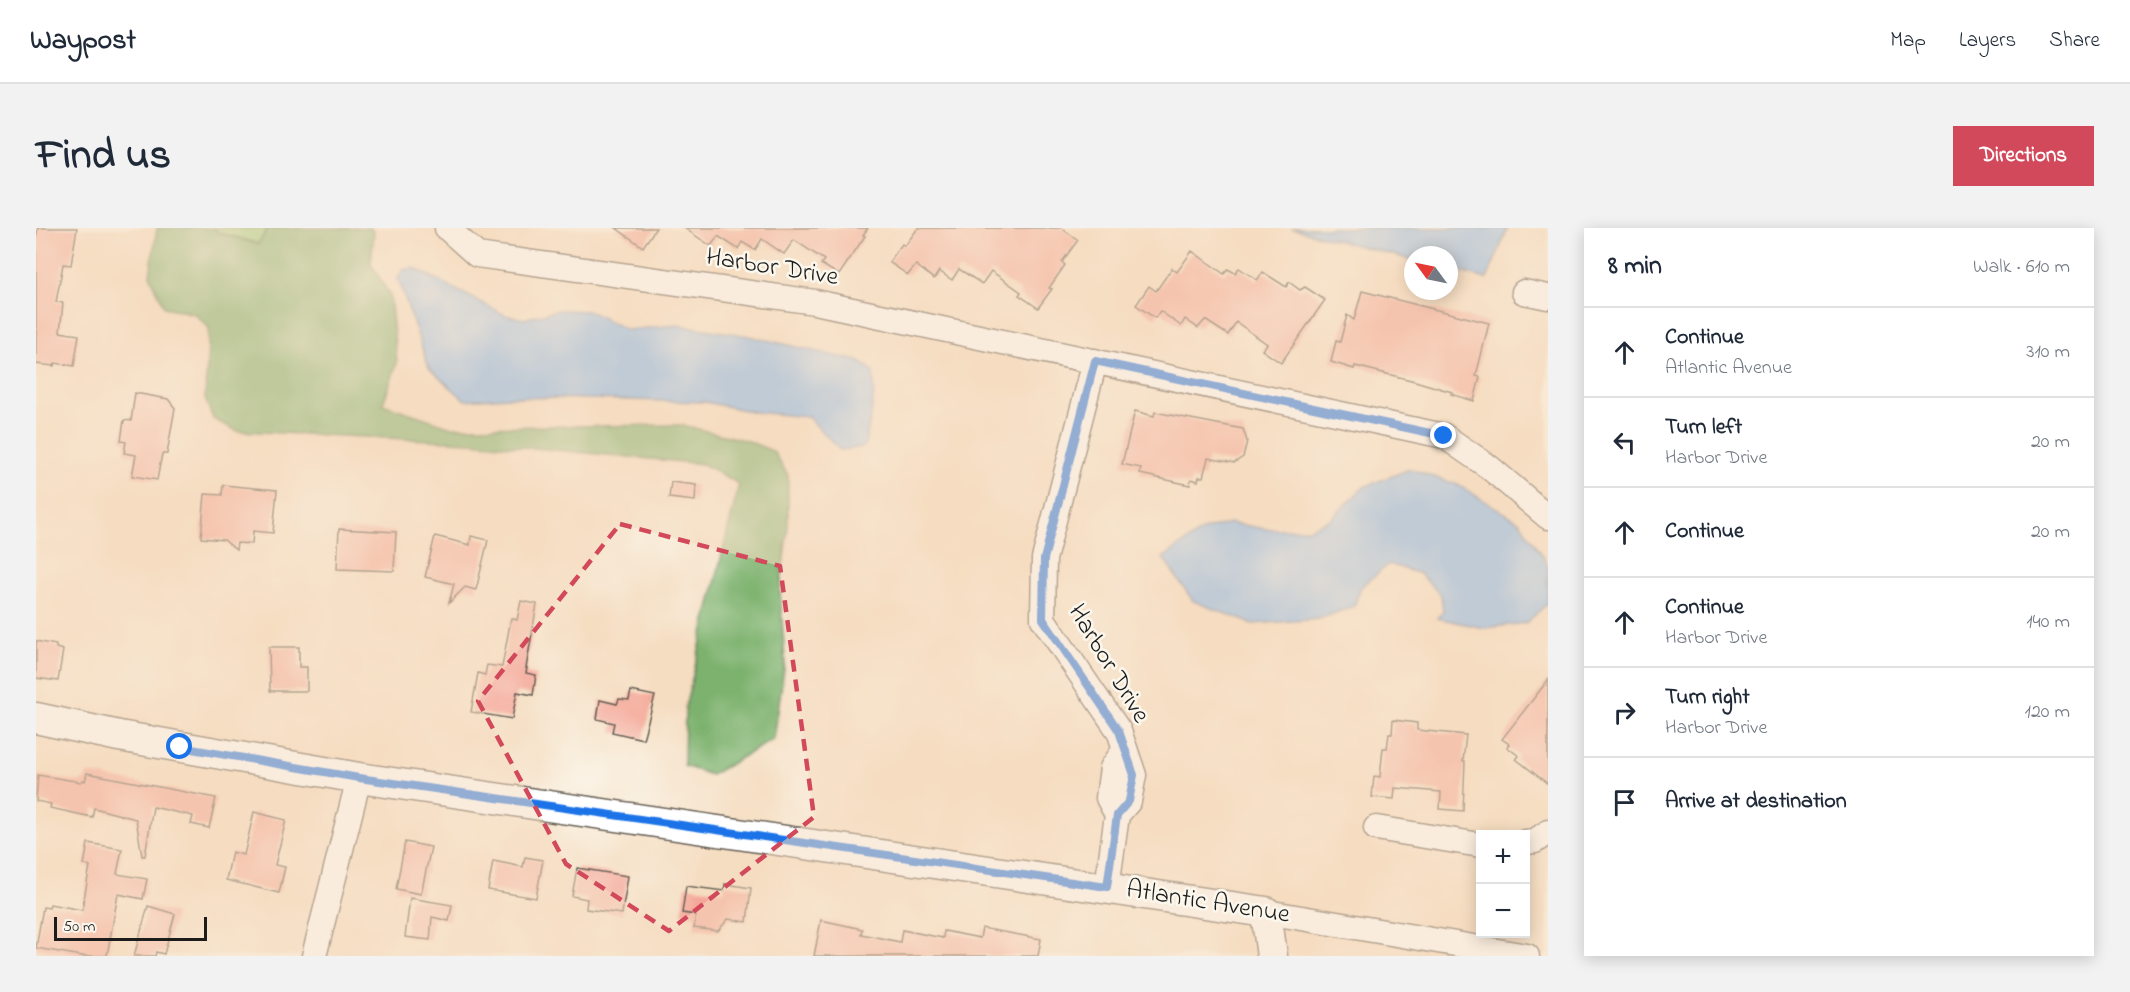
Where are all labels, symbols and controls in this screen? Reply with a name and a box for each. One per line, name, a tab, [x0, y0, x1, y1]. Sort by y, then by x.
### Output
text: Waypost	[30, 21, 136, 62]
text: Map	[1890, 26, 1926, 56]
text: Layers	[1959, 26, 2016, 56]
text: Share	[2049, 26, 2100, 56]
text: Find us	[36, 126, 171, 187]
button: Directions	[1953, 126, 2094, 186]
street label: Harbor Drive	[703, 239, 841, 297]
north arrow	[1404, 246, 1458, 300]
text: 8 min	[1608, 248, 1662, 286]
text: Walk · 610 m	[1973, 253, 2070, 282]
text: Continue	[1665, 322, 1744, 354]
icon: ahead	[1608, 336, 1641, 369]
text: 310 m	[2026, 338, 2070, 367]
text: Atlantic Avenue	[1665, 354, 1792, 383]
text: Turn left	[1665, 412, 1742, 444]
route end	[1430, 422, 1456, 448]
icon: left	[1608, 426, 1641, 459]
text: 20 m	[2031, 428, 2070, 457]
text: Harbor Drive	[1665, 444, 1768, 473]
icon: ahead	[1608, 516, 1641, 549]
text: Continue	[1665, 516, 1744, 548]
text: 20 m	[2031, 518, 2070, 547]
text: Continue	[1665, 592, 1744, 624]
street label: Harbor Drive	[1057, 597, 1159, 731]
icon: ahead	[1608, 606, 1641, 639]
text: 140 m	[2026, 608, 2070, 637]
text: Harbor Drive	[1665, 624, 1768, 653]
text: Turn right	[1665, 682, 1750, 714]
icon: right	[1608, 696, 1641, 729]
text: 120 m	[2025, 698, 2070, 727]
text: Harbor Drive	[1665, 714, 1768, 743]
route start	[166, 733, 192, 759]
icon: arrive	[1608, 786, 1641, 819]
text: Arrive at destination	[1665, 786, 1847, 818]
map controls	[1476, 830, 1530, 938]
button: +	[1476, 830, 1530, 884]
street label: Atlantic Avenue	[1123, 871, 1293, 935]
button: −	[1476, 884, 1530, 938]
scale bar	[54, 914, 207, 942]
text: 50 m	[63, 915, 95, 939]

